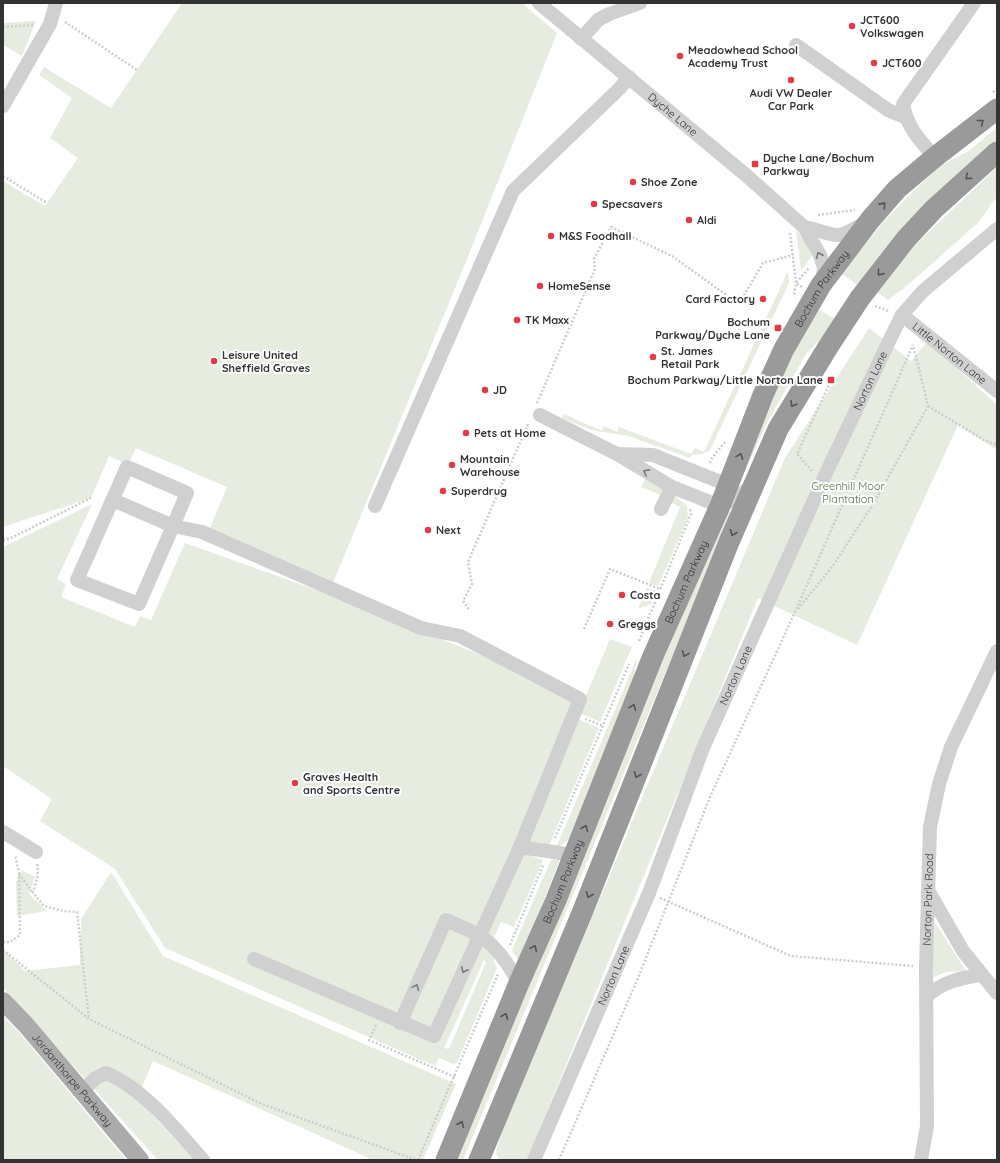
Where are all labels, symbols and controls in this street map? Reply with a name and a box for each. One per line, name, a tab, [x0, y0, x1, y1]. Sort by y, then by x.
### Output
place label: JCT600 Volkswagen	[860, 13, 924, 40]
marker: JCT600 Volkswagen	[847, 21, 857, 31]
place label: Meadowhead School Academy Trust	[688, 43, 798, 70]
marker: Meadowhead School Academy Trust	[675, 51, 685, 61]
place label: JCT600	[882, 56, 922, 70]
marker: JCT600	[869, 58, 879, 68]
marker: Audi VW Dealer Car Park	[786, 75, 796, 85]
place label: Audi VW Dealer Car Park	[750, 86, 832, 113]
street label: Dyche Lane	[645, 90, 700, 139]
one-way arrow	[977, 119, 984, 126]
place label: Dyche Lane/Bochum Parkway	[763, 151, 874, 178]
marker: Dyche Lane/Bochum Parkway	[750, 159, 760, 169]
one-way arrow	[965, 173, 973, 180]
place label: Shoe Zone	[641, 175, 698, 189]
marker: Shoe Zone	[628, 177, 638, 187]
place label: Specsavers	[602, 197, 663, 211]
marker: Specsavers	[589, 199, 599, 209]
one-way arrow	[879, 202, 886, 209]
place label: Aldi	[697, 213, 716, 227]
marker: Aldi	[684, 215, 694, 225]
place label: M&S Foodhall	[559, 229, 631, 243]
marker: M&S Foodhall	[546, 231, 556, 241]
street label: Bochum Parkway	[791, 247, 852, 330]
one-way arrow	[816, 251, 824, 259]
one-way arrow	[877, 268, 884, 275]
place label: HomeSense	[548, 279, 611, 293]
marker: HomeSense	[535, 281, 545, 291]
place label: Card Factory	[686, 292, 755, 306]
marker: Card Factory	[758, 294, 768, 304]
place label: TK Maxx	[525, 313, 569, 327]
marker: TK Maxx	[512, 315, 522, 325]
place label: Bochum Parkway/Dyche Lane	[655, 315, 771, 342]
street label: Little Norton Lane	[910, 319, 990, 387]
marker: Bochum Parkway/Dyche Lane	[773, 323, 783, 333]
place label: St. James Retail Park	[661, 344, 720, 371]
place label: Leisure United Sheffield Graves	[222, 348, 310, 375]
street label: Norton Lane	[850, 349, 890, 412]
marker: St. James Retail Park	[648, 352, 658, 362]
marker: Leisure United Sheffield Graves	[209, 356, 219, 366]
place label: Bochum Parkway/Little Norton Lane	[627, 373, 823, 387]
marker: Bochum Parkway/Little Norton Lane	[826, 375, 836, 385]
place label: JD	[493, 383, 507, 397]
marker: JD	[480, 385, 490, 395]
one-way arrow	[791, 400, 798, 407]
place label: Pets at Home	[474, 426, 547, 440]
marker: Pets at Home	[461, 428, 471, 438]
place label: Mountain Warehouse	[460, 452, 520, 479]
one-way arrow	[735, 453, 743, 460]
marker: Mountain Warehouse	[447, 460, 457, 470]
one-way arrow	[643, 470, 650, 477]
park label: Greenhill Moor Plantation	[811, 479, 886, 506]
place label: Superdrug	[451, 484, 507, 498]
marker: Superdrug	[438, 486, 448, 496]
place label: Next	[436, 523, 461, 537]
marker: Next	[423, 525, 433, 535]
one-way arrow	[730, 528, 738, 536]
street label: Bochum Parkway	[661, 538, 711, 626]
place label: Costa	[630, 588, 661, 602]
marker: Costa	[617, 590, 627, 600]
place label: Greggs	[618, 617, 656, 631]
marker: Greggs	[605, 619, 615, 629]
street label: Norton Lane	[716, 643, 755, 707]
one-way arrow	[682, 650, 690, 657]
one-way arrow	[629, 704, 637, 711]
place label: Graves Health and Sports Centre	[303, 770, 401, 797]
one-way arrow	[634, 771, 642, 778]
marker: Graves Health and Sports Centre	[290, 778, 300, 788]
one-way arrow	[581, 824, 589, 831]
street label: Bochum Parkway	[539, 837, 586, 926]
street label: Norton Park Road	[920, 853, 936, 946]
one-way arrow	[586, 892, 594, 899]
street label: Norton Lane	[594, 943, 633, 1007]
one-way arrow	[530, 944, 538, 951]
one-way arrow	[461, 966, 469, 974]
one-way arrow	[411, 984, 419, 992]
one-way arrow	[501, 1012, 509, 1019]
street label: Jordanthorpe Parkway	[29, 1030, 116, 1129]
one-way arrow	[456, 1120, 464, 1127]

